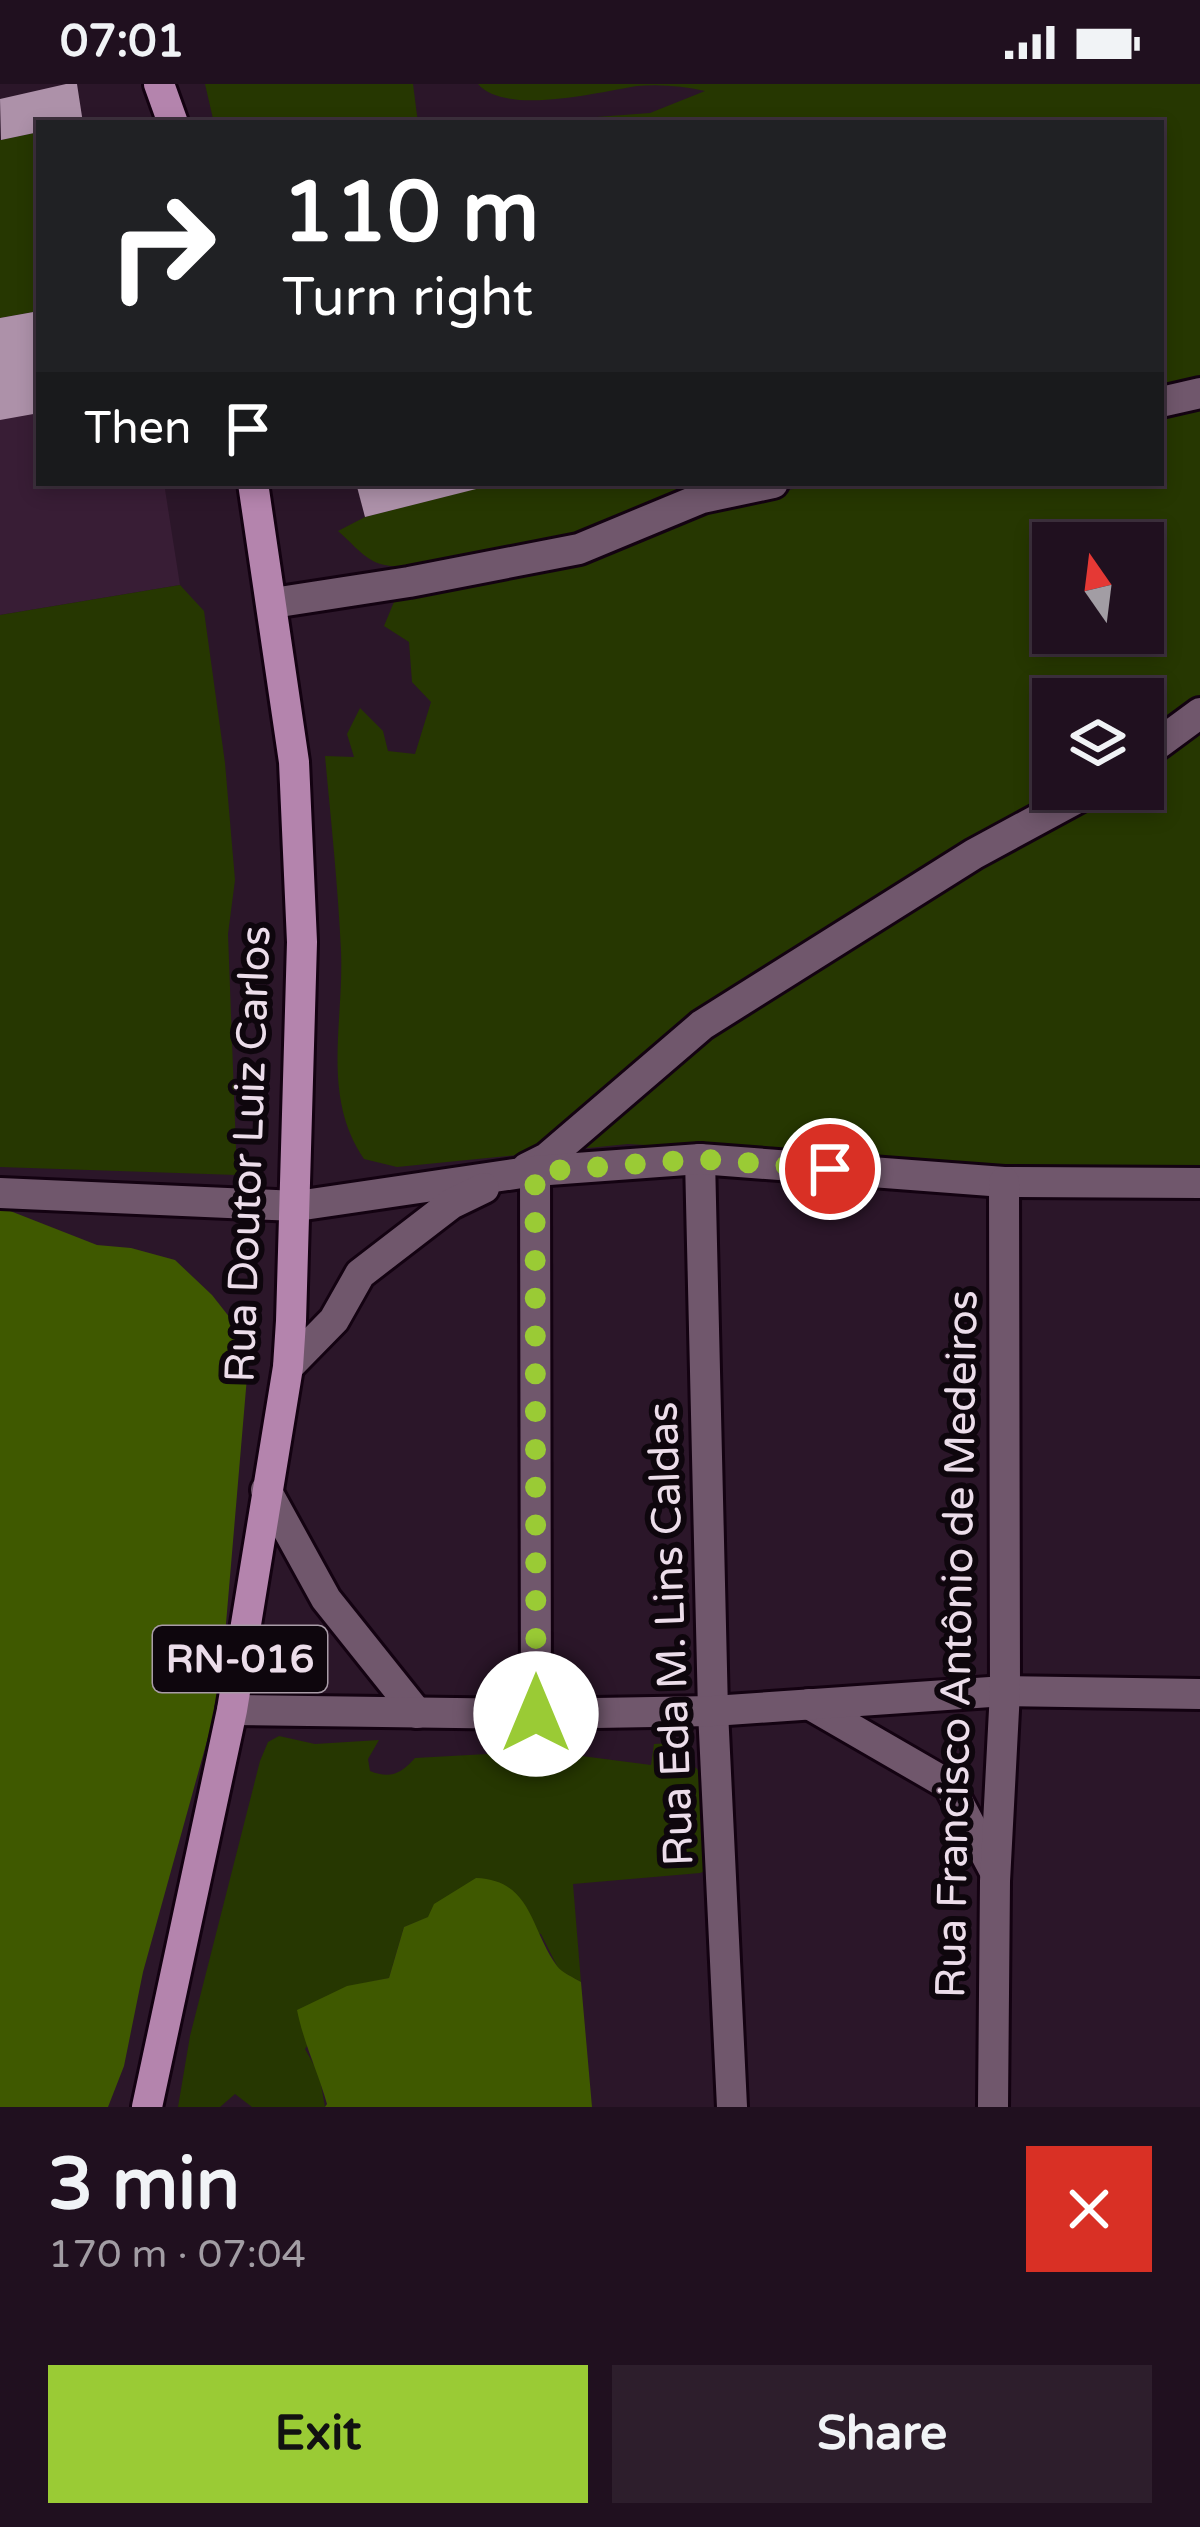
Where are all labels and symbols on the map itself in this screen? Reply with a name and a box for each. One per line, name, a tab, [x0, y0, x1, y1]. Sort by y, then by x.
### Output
north arrow	[1032, 522, 1164, 654]
street label: Rua Doutor Luiz Carlos	[215, 925, 281, 1383]
pin	[779, 1118, 881, 1220]
street label: Rua Francisco Antônio de Medeiros	[925, 1290, 989, 1998]
street label: Rua Eda M. Lins Caldas	[637, 1401, 705, 1867]
road number: RN-016	[153, 1626, 327, 1692]
position arrow	[473, 1651, 599, 1777]

